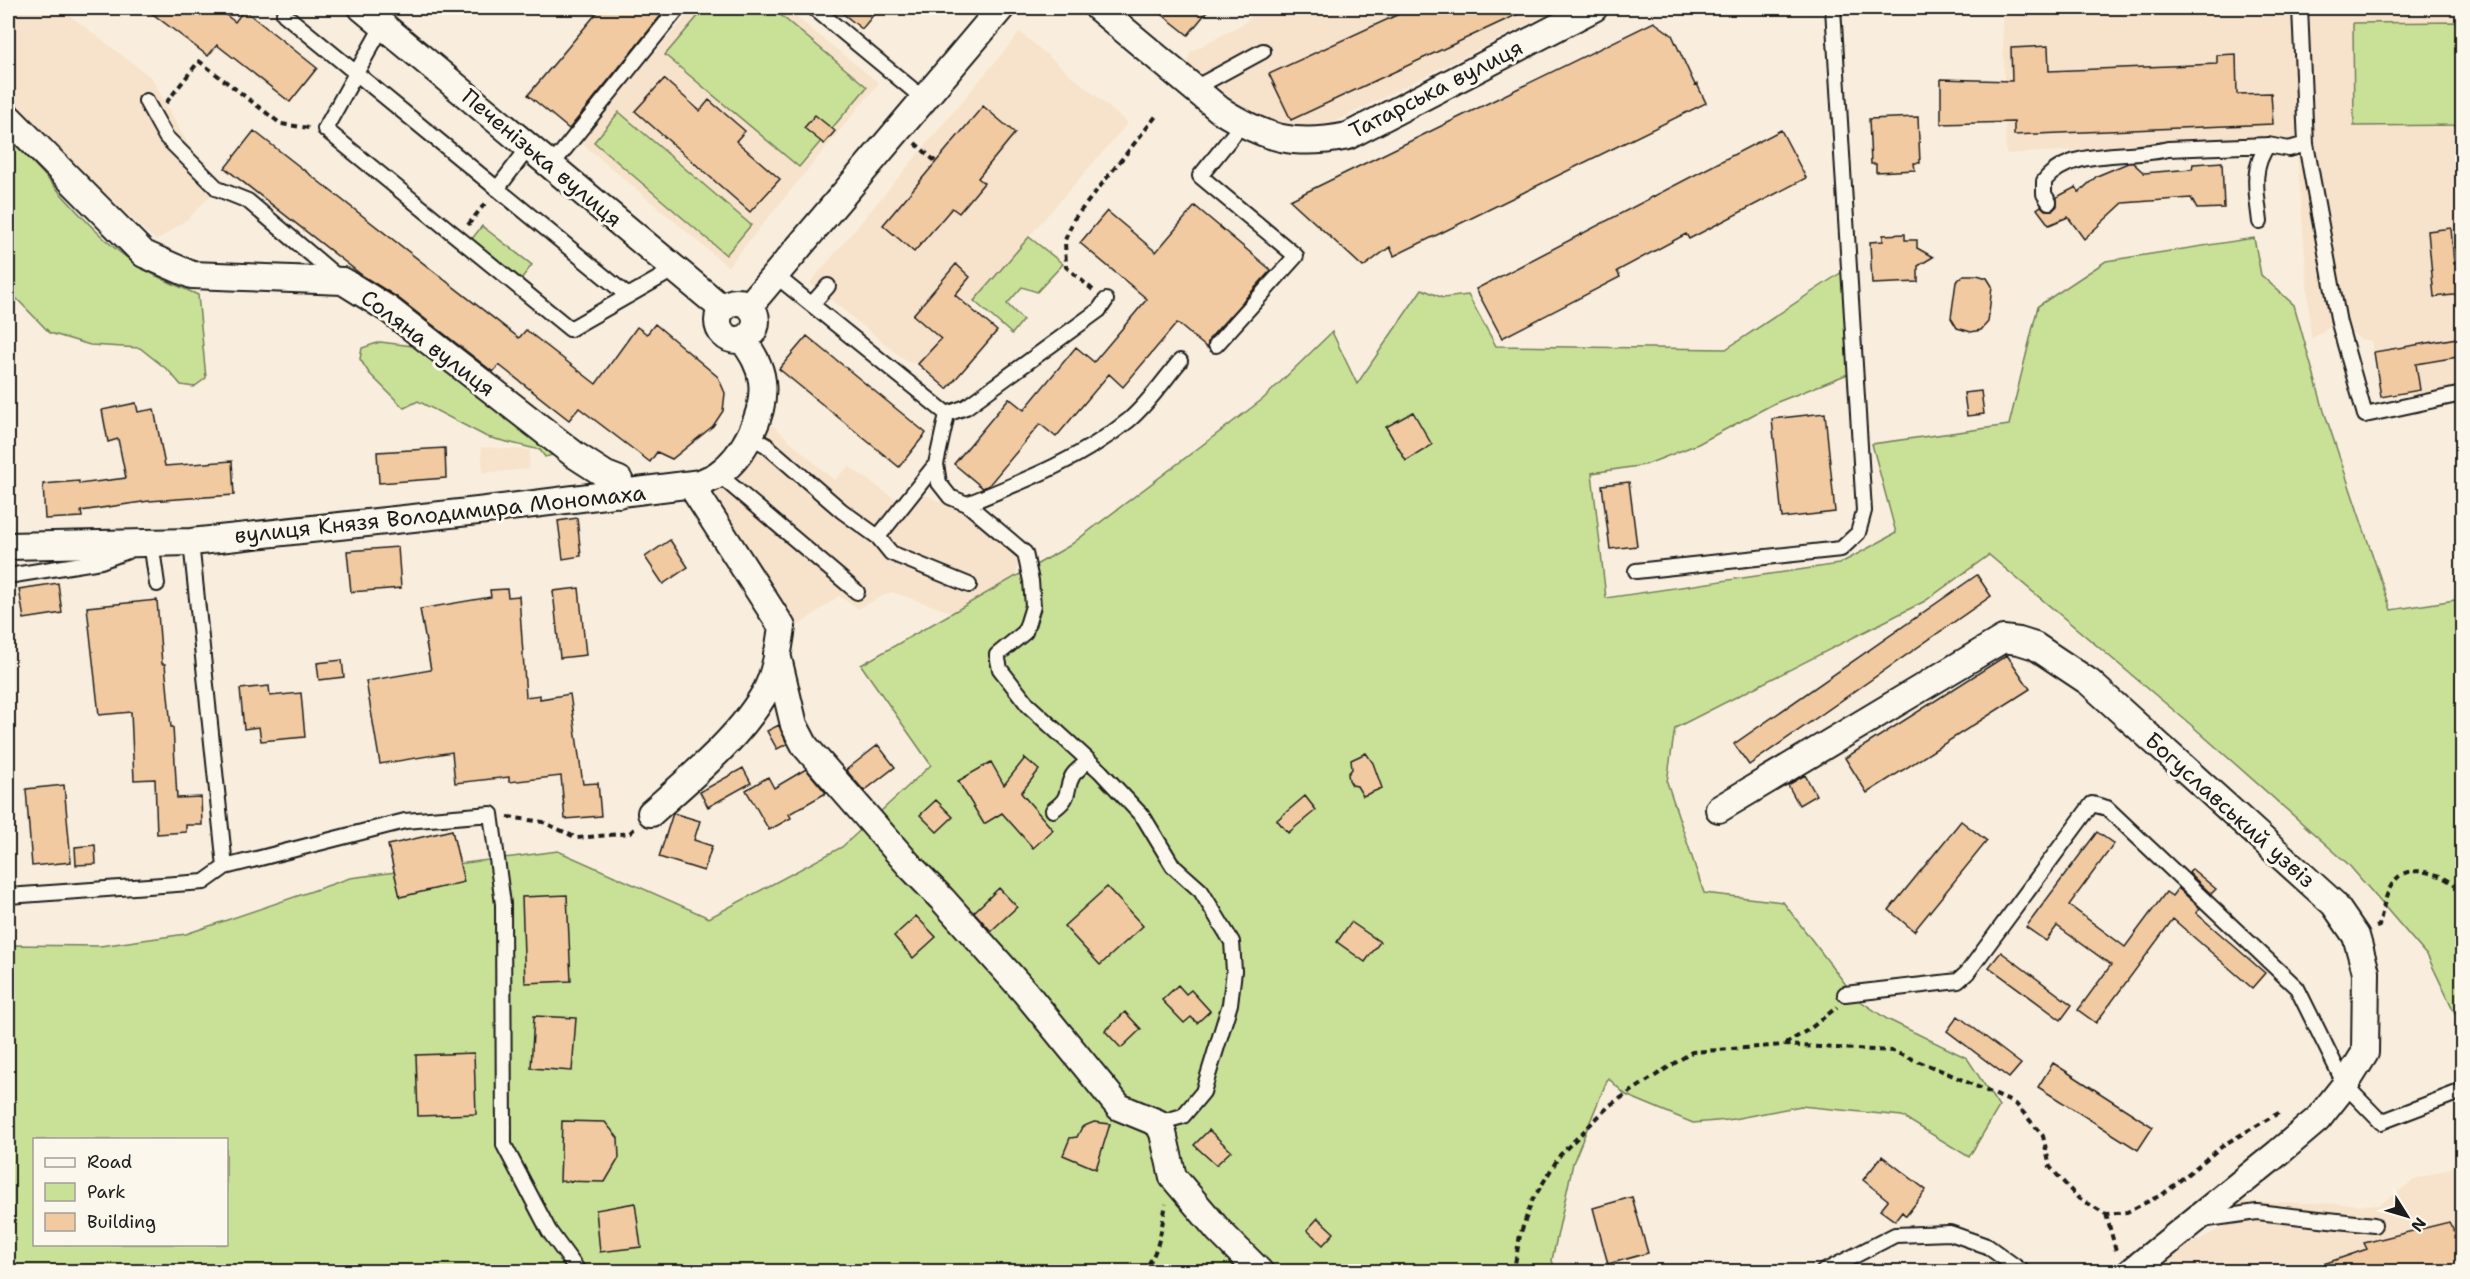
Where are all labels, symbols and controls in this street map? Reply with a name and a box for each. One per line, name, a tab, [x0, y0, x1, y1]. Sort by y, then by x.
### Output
street label: Татарська вулиця	[1344, 33, 1528, 145]
street label: Печенізька вулиця	[456, 82, 628, 234]
street label: Соляна вулиця	[355, 283, 501, 403]
street label: вулиця Князя Володимира Мономаха	[233, 478, 647, 550]
street label: Богуславський узвіз	[2139, 726, 2321, 894]
legend	[33, 1138, 228, 1246]
text: Road	[87, 1150, 132, 1174]
text: Park	[87, 1180, 126, 1204]
north arrow	[2377, 1186, 2437, 1246]
text: Building	[87, 1210, 156, 1234]
text: N	[2406, 1213, 2431, 1236]

